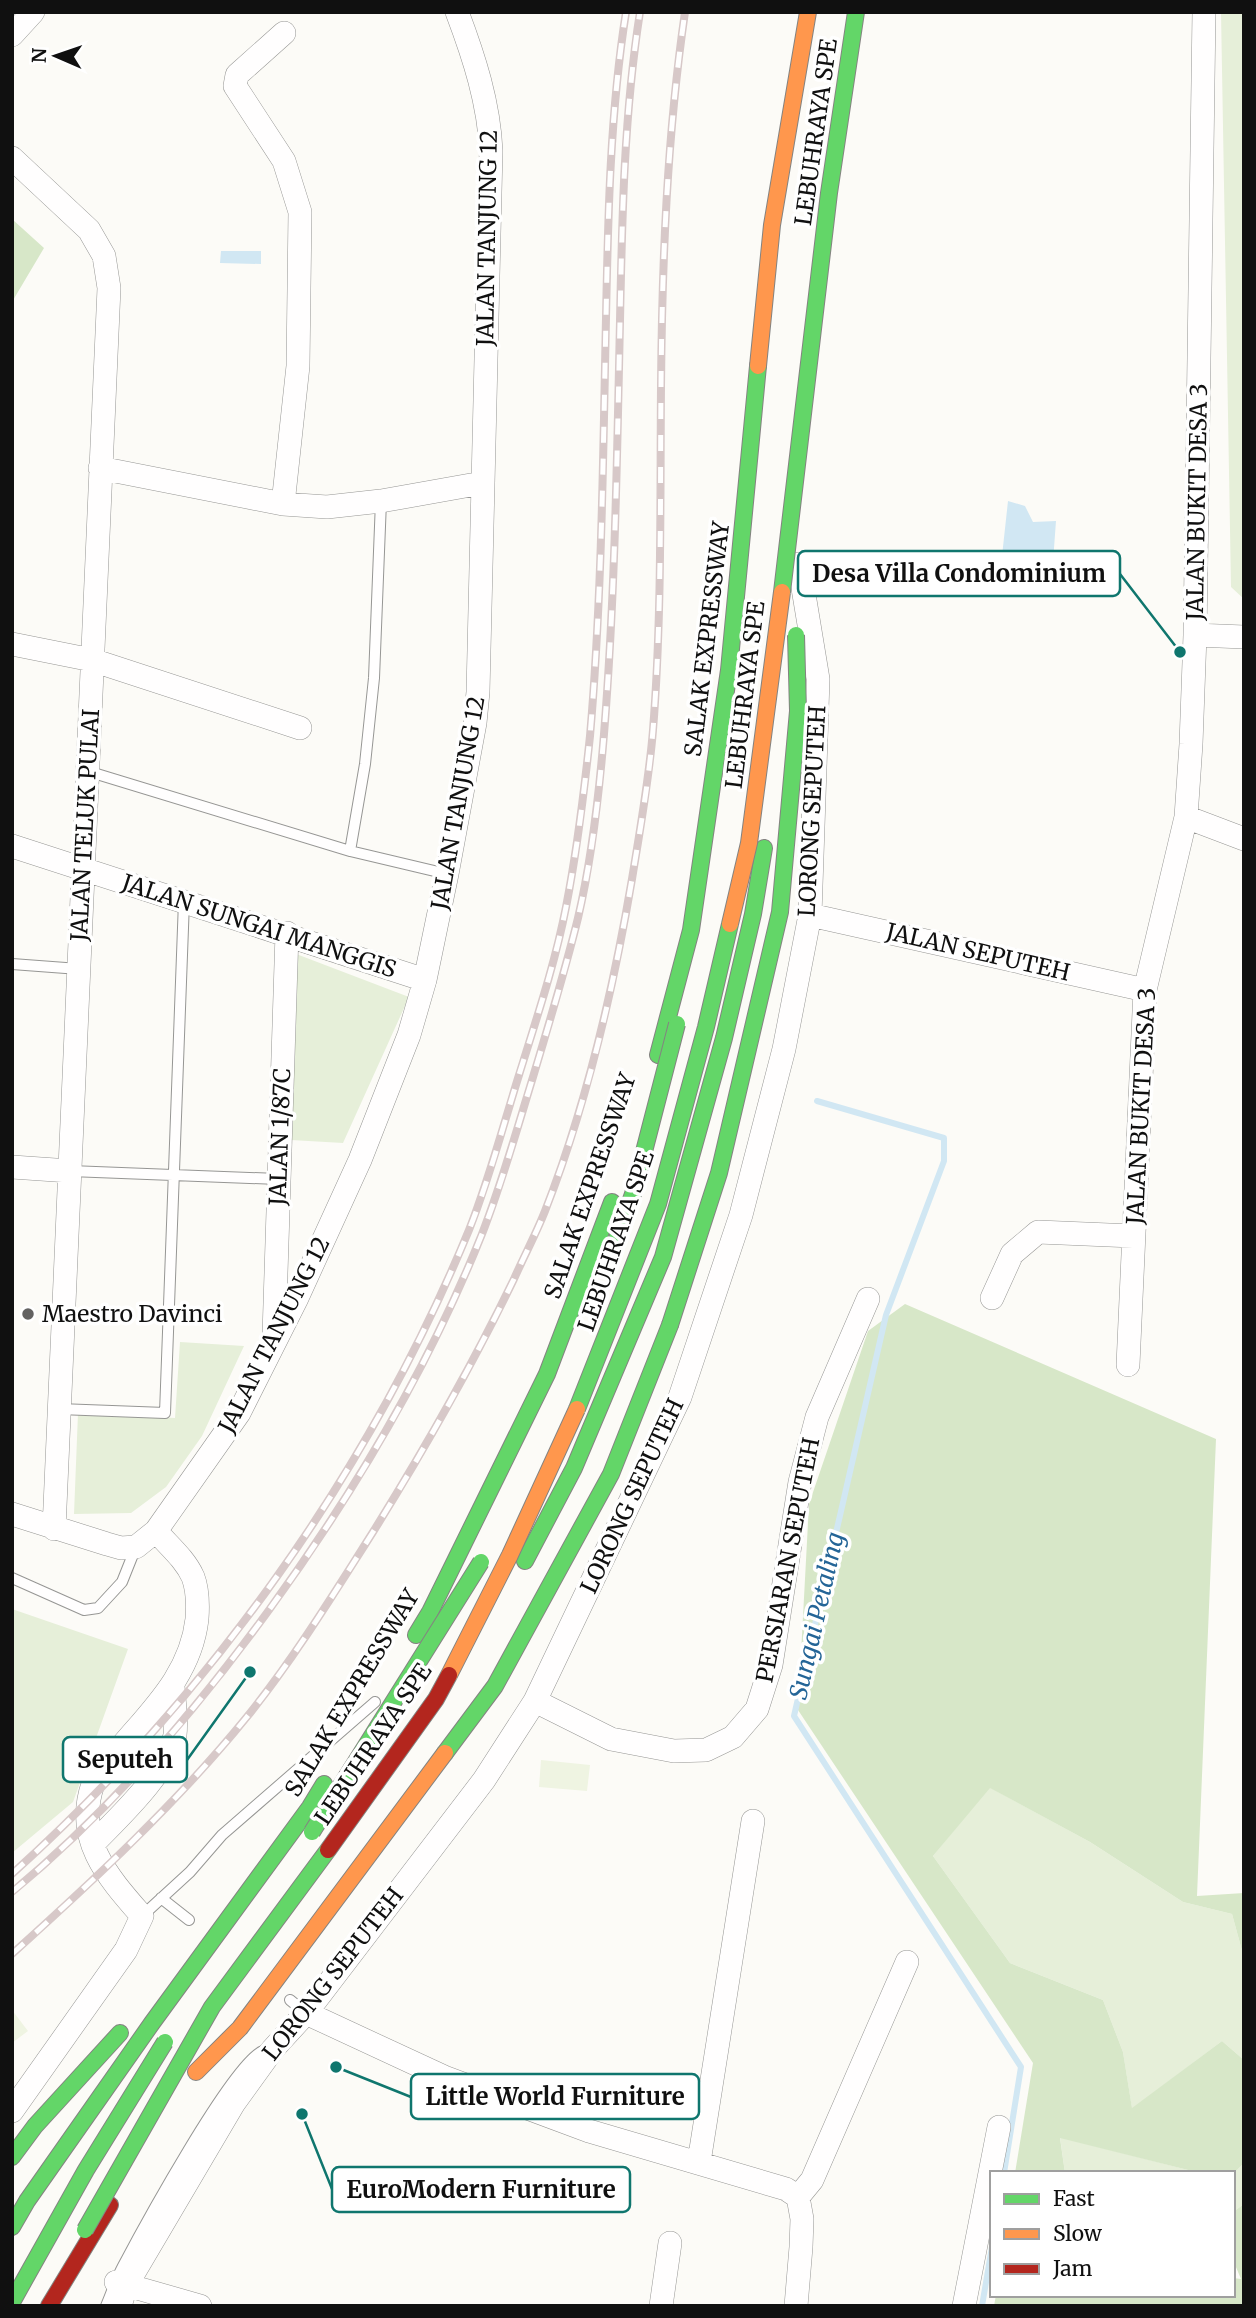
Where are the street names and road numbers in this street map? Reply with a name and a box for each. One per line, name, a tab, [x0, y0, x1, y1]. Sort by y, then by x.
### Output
street label: LEBUHRAYA SPE	[788, 36, 843, 227]
street label: JALAN TANJUNG 12	[470, 129, 503, 348]
street label: JALAN BUKIT DESA 3	[1180, 383, 1213, 622]
street label: SALAK EXPRESSWAY	[678, 518, 735, 758]
street label: LEBUHRAYA SPE	[719, 599, 770, 790]
street label: JALAN TANJUNG 12	[424, 694, 491, 913]
street label: LORONG SEPUTEH	[791, 704, 832, 917]
street label: JALAN TELUK PULAI	[64, 708, 105, 943]
street label: JALAN SUNGAI MANGGIS	[117, 867, 400, 984]
street label: JALAN SEPUTEH	[882, 916, 1073, 987]
street label: JALAN BUKIT DESA 3	[1120, 987, 1161, 1226]
street label: JALAN 1/87C	[263, 1068, 296, 1207]
street label: SALAK EXPRESSWAY	[537, 1068, 642, 1303]
street label: LEBUHRAYA SPE	[571, 1147, 660, 1335]
street label: JALAN TANJUNG 12	[211, 1232, 336, 1439]
street label: LORONG SEPUTEH	[574, 1394, 689, 1598]
street label: PERSIARAN SEPUTEH	[750, 1435, 826, 1685]
street label: SALAK EXPRESSWAY	[278, 1583, 426, 1802]
street label: LEBUHRAYA SPE	[308, 1657, 438, 1830]
street label: LORONG SEPUTEH	[256, 1881, 409, 2066]

